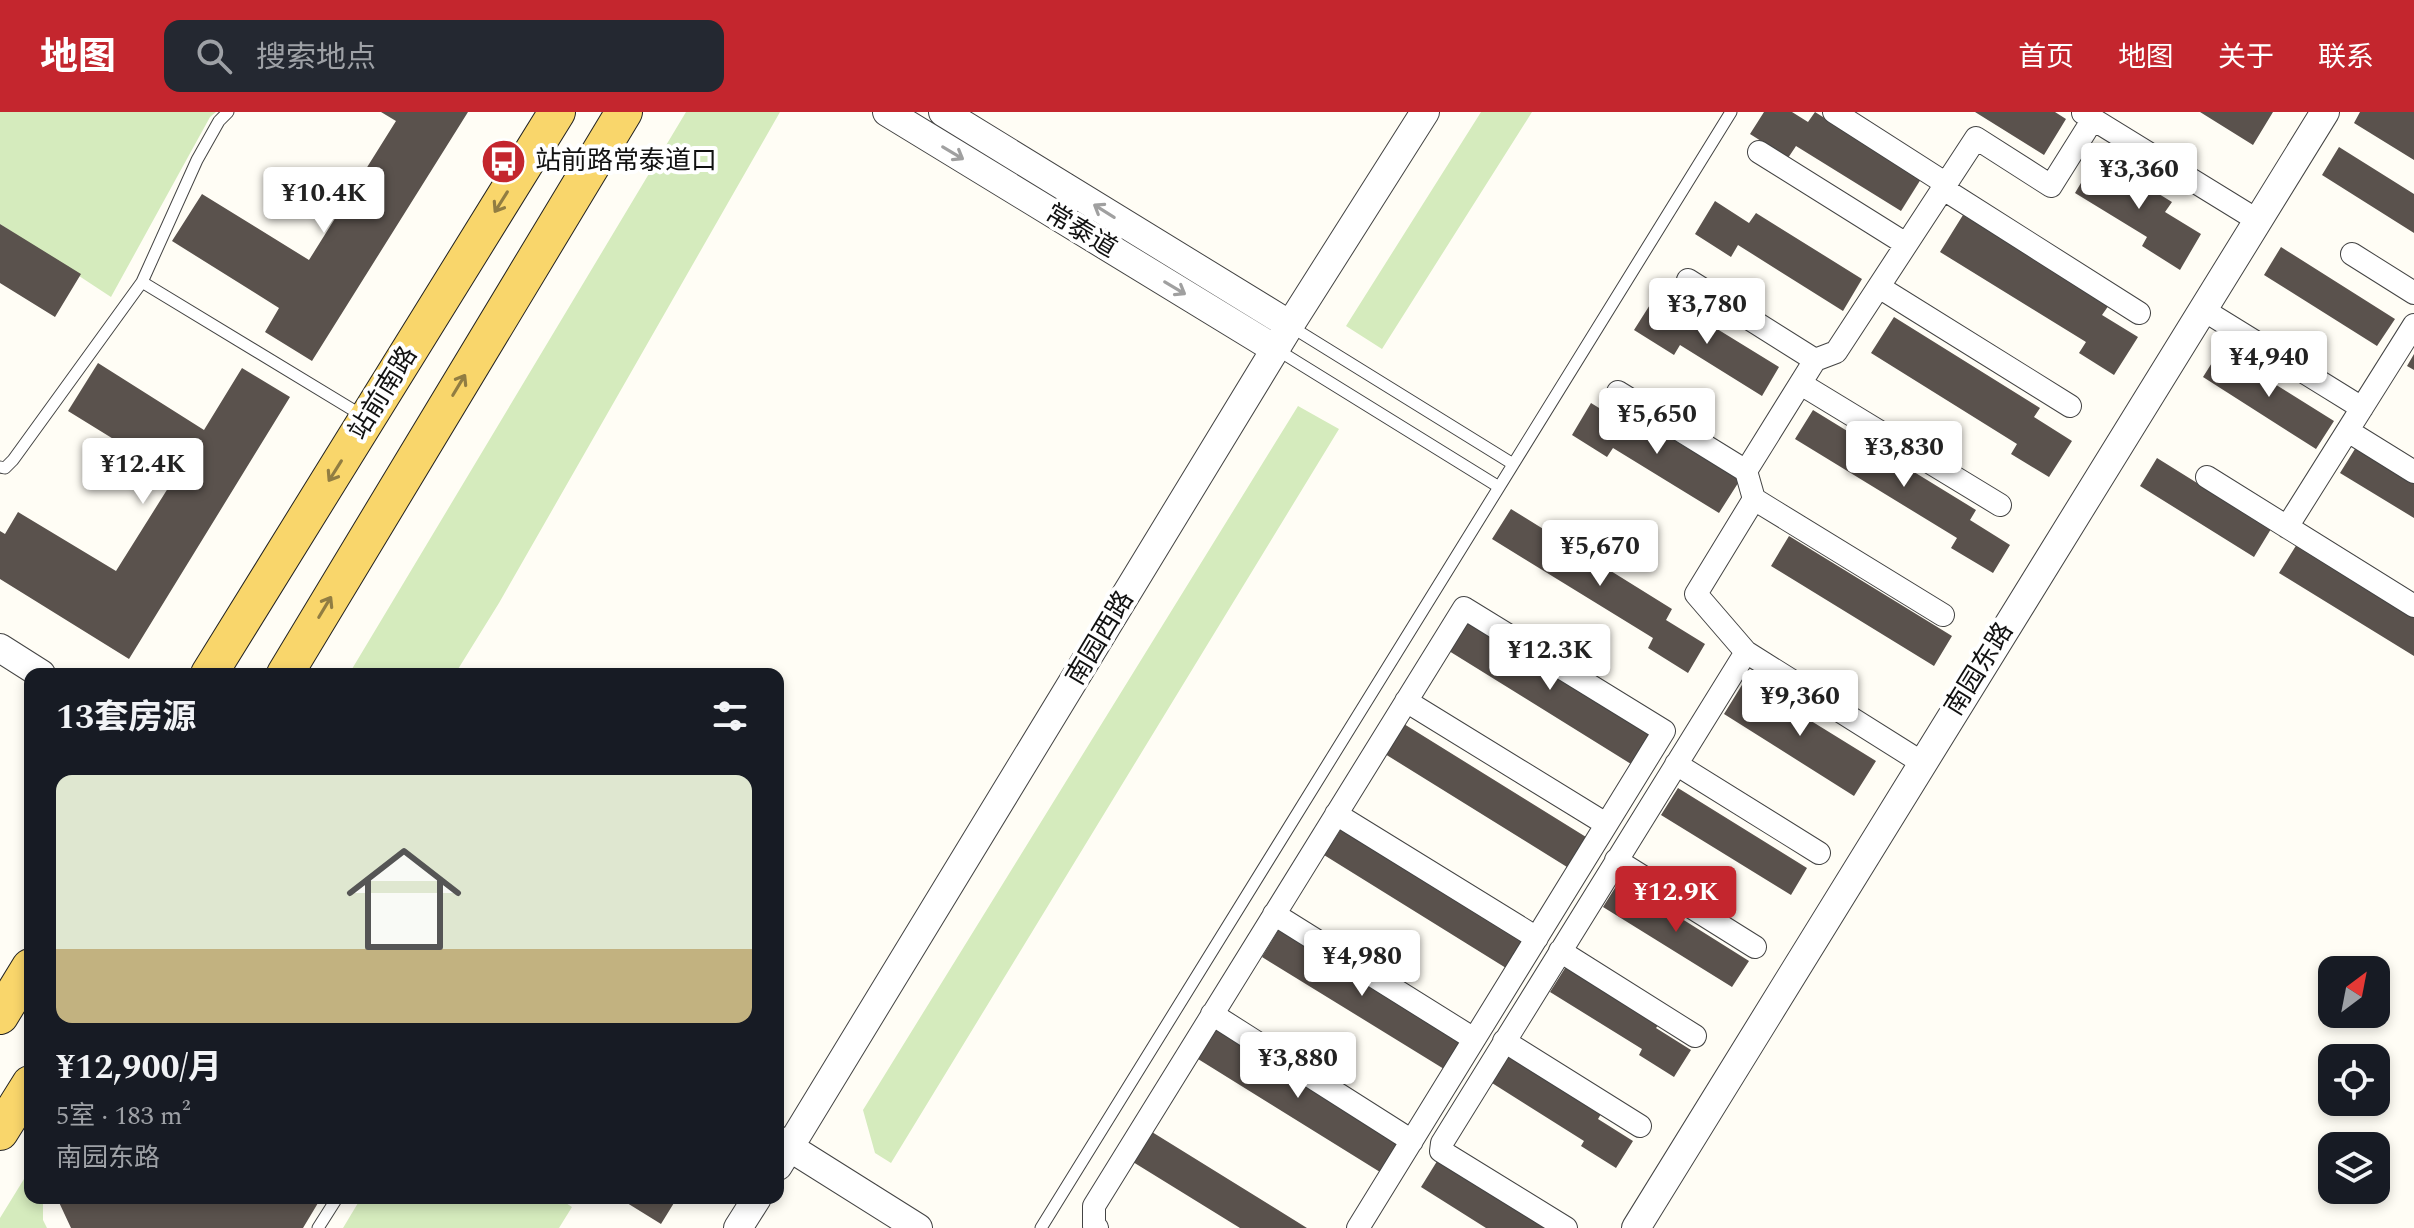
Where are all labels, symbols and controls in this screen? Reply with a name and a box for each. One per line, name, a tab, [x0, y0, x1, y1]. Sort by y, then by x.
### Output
search box	[164, 20, 724, 92]
text: 地图	[40, 29, 116, 87]
icon: search	[192, 34, 236, 78]
text: 搜索地点	[256, 35, 376, 81]
text: 首页	[2018, 36, 2074, 79]
text: 地图	[2118, 36, 2174, 79]
text: 关于	[2218, 36, 2274, 79]
text: 联系	[2318, 36, 2374, 79]
bus stop icon: 站前路常泰道口	[480, 137, 528, 185]
place label: 站前路常泰道口	[535, 141, 717, 181]
pin: ¥3,360	[2074, 143, 2204, 211]
one-way arrow	[942, 144, 964, 161]
text: ¥3,360	[2099, 149, 2179, 189]
pin: ¥10.4K	[259, 167, 389, 235]
text: ¥10.4K	[281, 173, 367, 213]
one-way arrow	[493, 190, 509, 213]
street label: 常泰道	[1037, 194, 1125, 268]
one-way arrow	[1093, 203, 1116, 219]
pin: ¥3,780	[1642, 278, 1772, 346]
one-way arrow	[1163, 280, 1186, 296]
text: ¥3,780	[1667, 284, 1747, 324]
pin: ¥4,940	[2204, 331, 2334, 399]
text: ¥4,940	[2229, 337, 2309, 377]
street label: 站前南路	[338, 338, 428, 448]
one-way arrow	[451, 374, 467, 397]
pin: ¥5,650	[1592, 388, 1722, 456]
text: ¥5,650	[1617, 394, 1697, 434]
pin: ¥3,830	[1839, 421, 1969, 489]
text: ¥3,830	[1864, 427, 1944, 467]
pin: ¥12.4K	[78, 438, 208, 506]
text: ¥12.4K	[100, 444, 186, 484]
one-way arrow	[327, 459, 343, 482]
pin: ¥5,670	[1535, 520, 1665, 588]
text: ¥5,670	[1560, 526, 1640, 566]
street label: 南园西路	[1056, 583, 1144, 693]
one-way arrow	[317, 596, 333, 619]
street label: 南园东路	[1934, 614, 2024, 724]
pin: ¥12.3K	[1485, 624, 1615, 692]
text: ¥12.3K	[1507, 630, 1593, 670]
pin: ¥9,360	[1735, 670, 1865, 738]
text: ¥9,360	[1760, 676, 1840, 716]
text: 13套房源	[56, 692, 196, 744]
icon: filters	[708, 694, 752, 738]
icon: home	[332, 827, 476, 971]
pin: ¥12.9K	[1611, 866, 1741, 934]
text: ¥12.9K	[1633, 872, 1719, 912]
pin: ¥4,980	[1297, 930, 1427, 998]
text: ¥4,980	[1322, 936, 1402, 976]
north arrow	[2318, 956, 2390, 1028]
map controls	[2318, 956, 2390, 1204]
pin: ¥3,880	[1233, 1032, 1363, 1100]
text: ¥3,880	[1258, 1038, 1338, 1078]
text: ¥12,900/月	[56, 1042, 222, 1094]
button: locate	[2318, 1044, 2390, 1116]
text: 5室 · 183 m²	[56, 1096, 191, 1136]
button: layers	[2318, 1132, 2390, 1204]
text: 南园东路	[56, 1138, 160, 1178]

